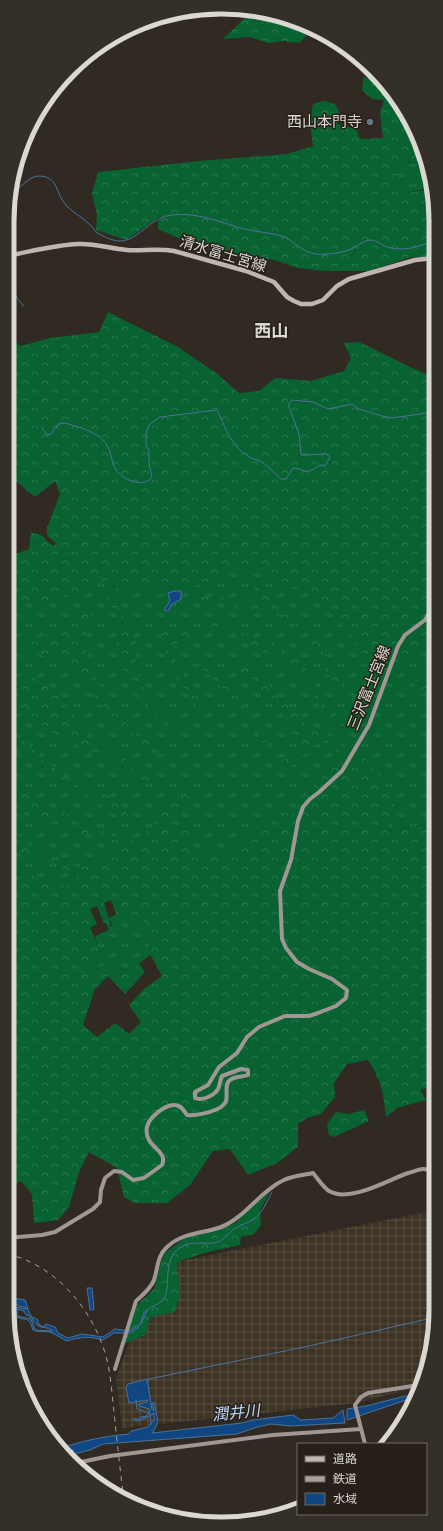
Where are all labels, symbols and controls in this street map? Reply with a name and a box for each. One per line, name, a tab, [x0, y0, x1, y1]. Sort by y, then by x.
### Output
place label: 西山本門寺	[287, 113, 362, 131]
marker: 西山本門寺	[365, 117, 375, 127]
street label: 清水富士宮線	[177, 232, 269, 276]
district label: 西山	[254, 321, 288, 341]
street label: 三沢富士宮線	[344, 643, 394, 733]
water label: 潤井川	[211, 1400, 263, 1424]
legend	[297, 1443, 427, 1515]
text: 道路	[333, 1452, 357, 1466]
text: 鉄道	[333, 1472, 357, 1486]
text: 水域	[333, 1492, 357, 1506]

